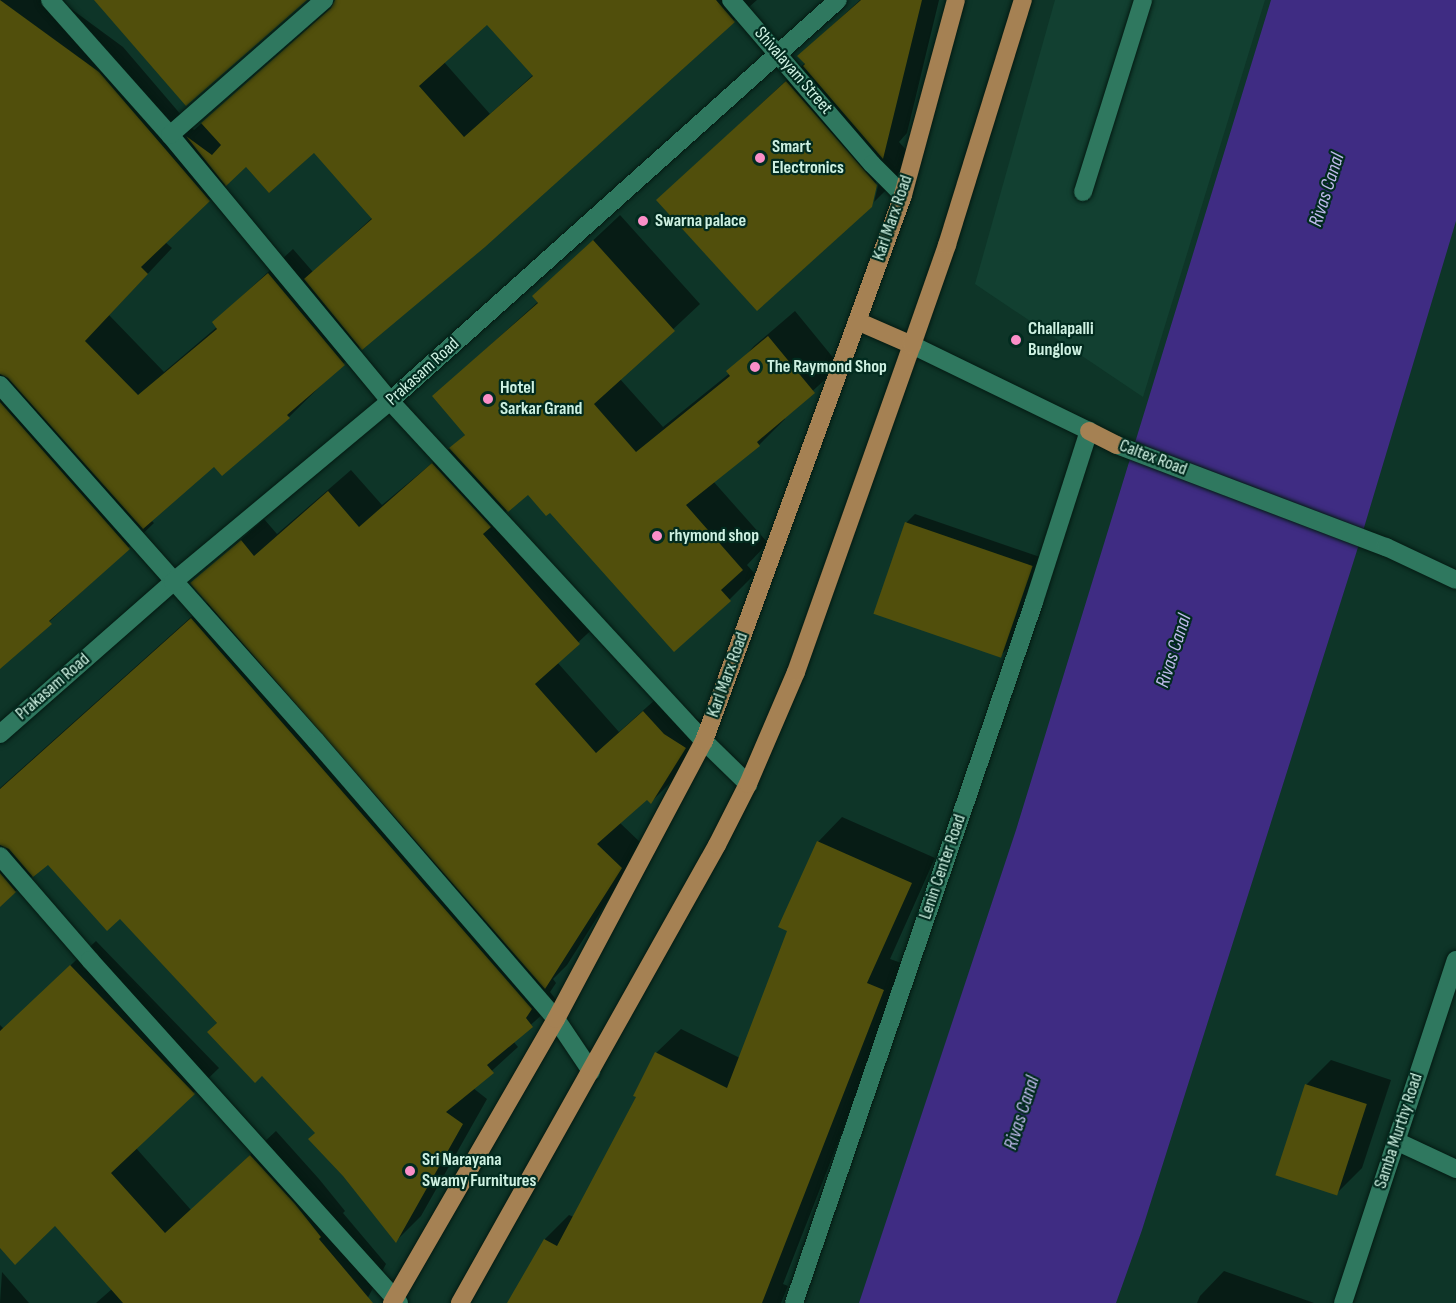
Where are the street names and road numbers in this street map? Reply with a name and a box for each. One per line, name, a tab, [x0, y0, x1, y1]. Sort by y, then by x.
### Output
street label: Shivalayam Street	[749, 23, 837, 119]
street label: Karl Marx Road	[868, 172, 918, 264]
street label: Prakasam Road	[382, 334, 464, 410]
street label: Caltex Road	[1116, 435, 1190, 481]
street label: Karl Marx Road	[703, 630, 753, 720]
street label: Prakasam Road	[12, 649, 94, 725]
street label: Lenin Center Road	[915, 812, 971, 922]
street label: Samba Murthy Road	[1370, 1071, 1428, 1191]

